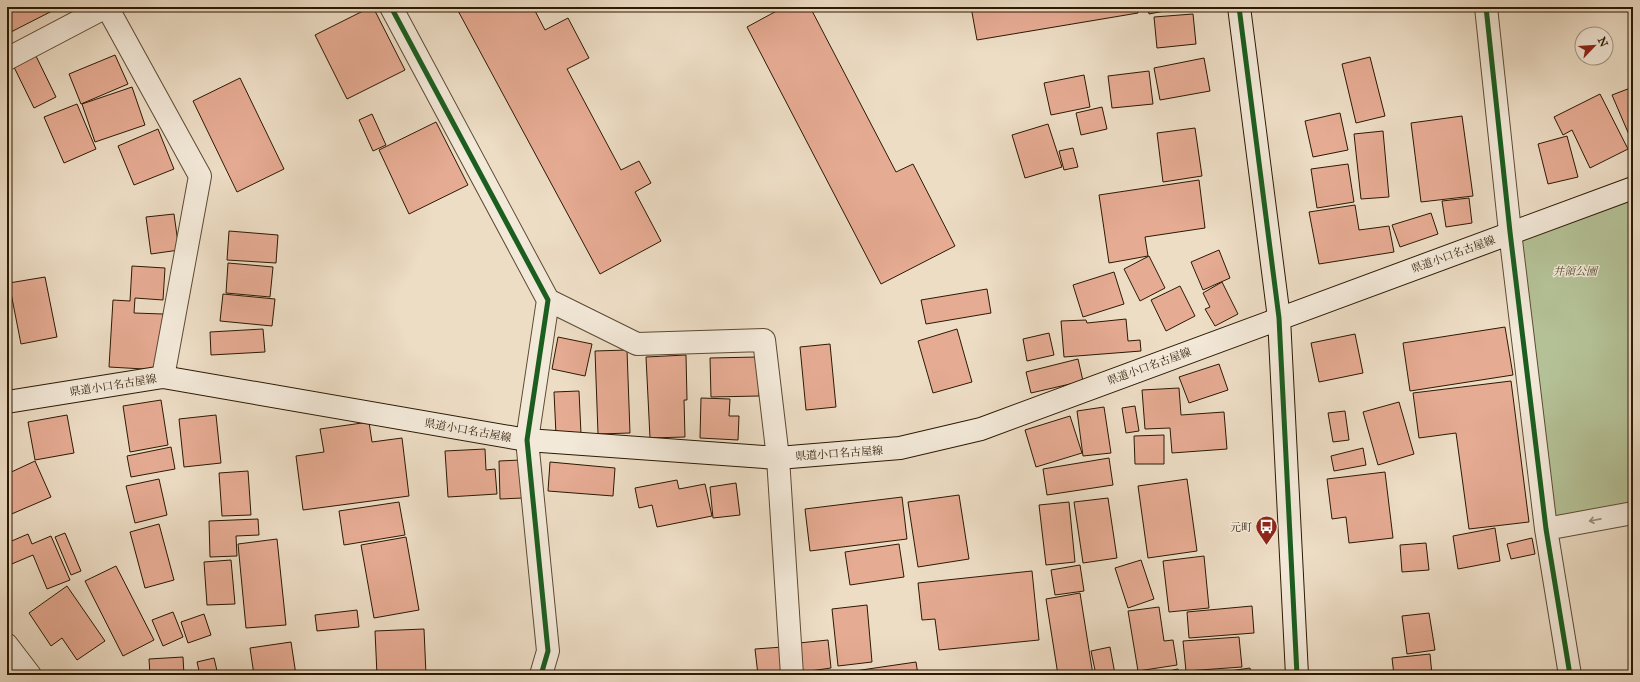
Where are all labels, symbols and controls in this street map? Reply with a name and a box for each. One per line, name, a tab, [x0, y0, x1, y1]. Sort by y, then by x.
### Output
north arrow	[1574, 26, 1614, 66]
text: N	[1595, 35, 1611, 50]
street label: 県道小口名古屋線	[1410, 233, 1497, 276]
park label: 井領公園	[1553, 265, 1599, 278]
street label: 県道小口名古屋線	[1106, 345, 1193, 388]
street label: 県道小口名古屋線	[69, 372, 158, 399]
street label: 県道小口名古屋線	[423, 416, 512, 445]
street label: 県道小口名古屋線	[795, 444, 883, 463]
bus stop icon: 元町	[1254, 514, 1280, 547]
one-way arrow	[1589, 516, 1602, 524]
place label: 元町	[1230, 521, 1252, 534]

